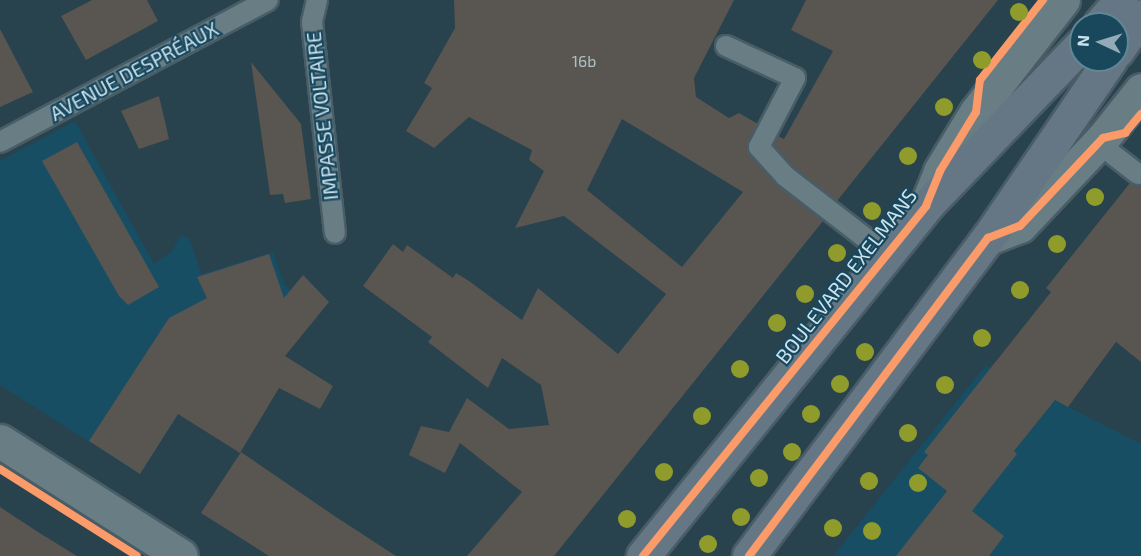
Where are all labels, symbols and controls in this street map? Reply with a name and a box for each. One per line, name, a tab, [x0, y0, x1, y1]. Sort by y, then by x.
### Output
north arrow	[1069, 12, 1129, 72]
street label: AVENUE DESPRÉAUX	[46, 16, 222, 126]
street label: IMPASSE VOLTAIRE	[301, 30, 343, 202]
text: N	[1073, 34, 1092, 47]
house number: 16b	[572, 51, 596, 71]
street label: BOULEVARD EXELMANS	[770, 184, 922, 368]

